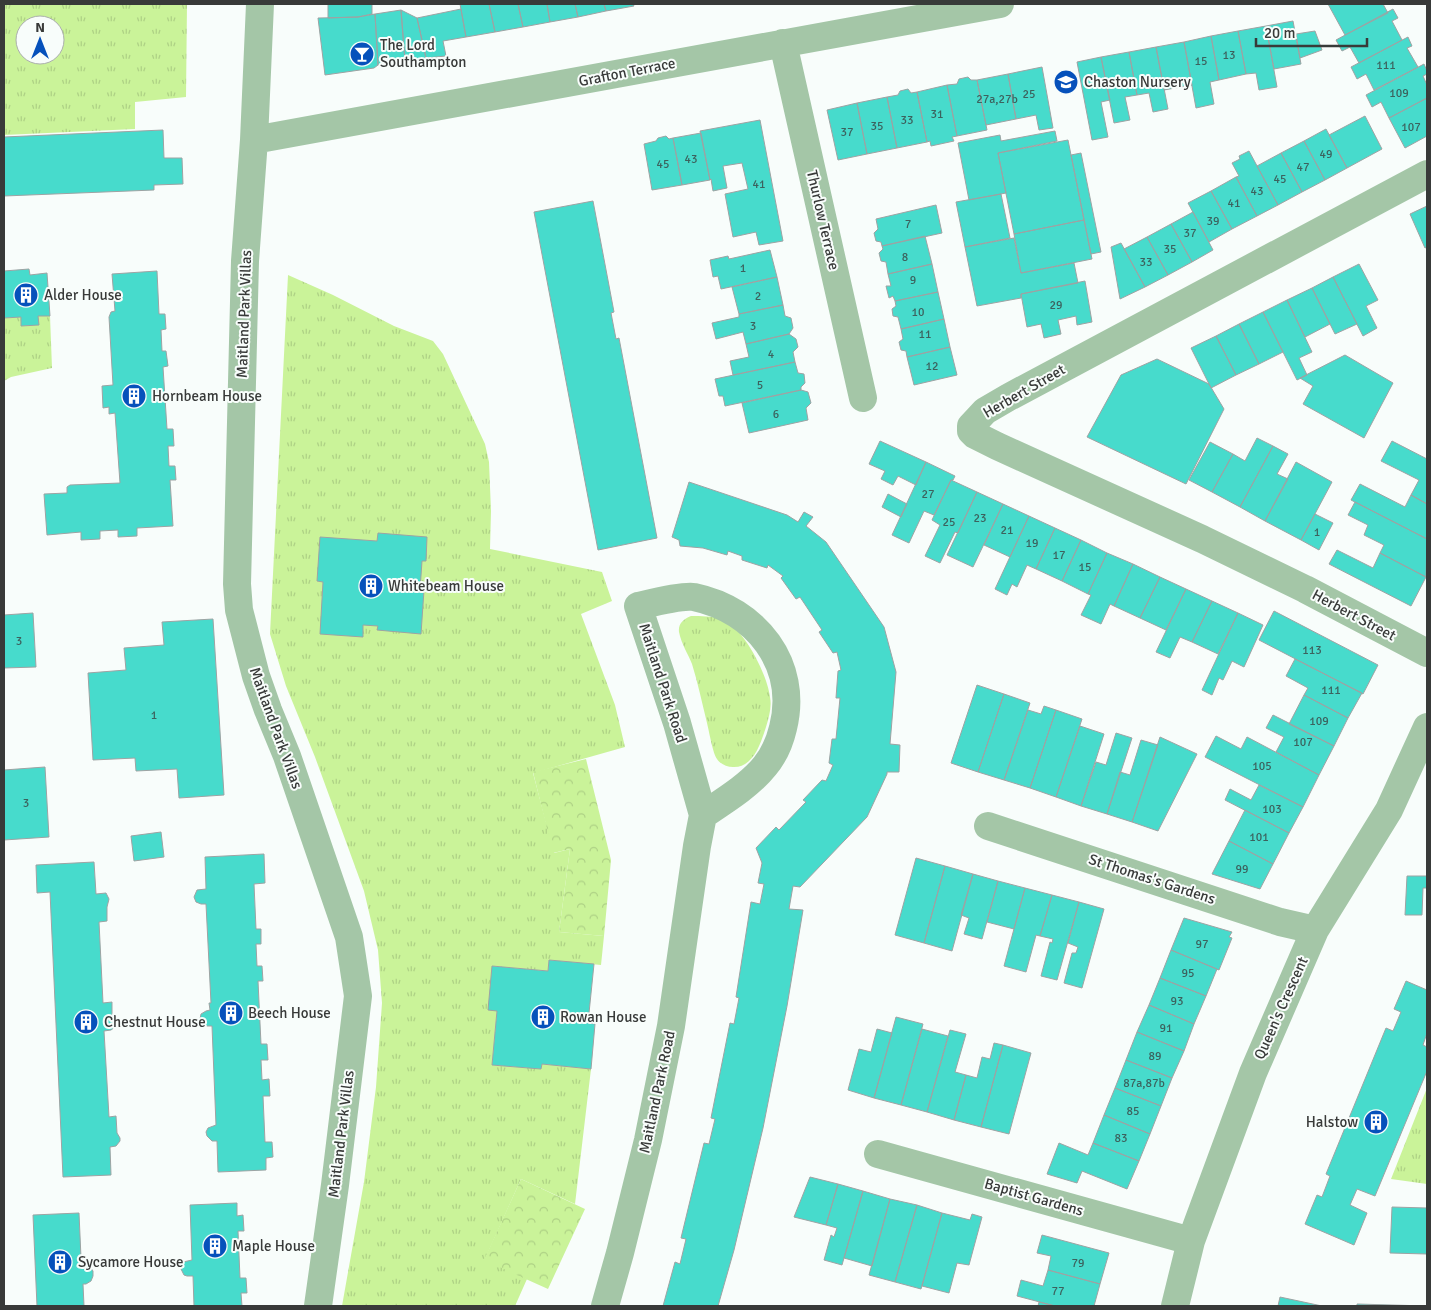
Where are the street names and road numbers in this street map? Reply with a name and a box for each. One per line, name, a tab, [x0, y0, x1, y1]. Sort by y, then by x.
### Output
street label: Grafton Terrace	[577, 54, 677, 90]
street label: Thurlow Terrace	[803, 168, 843, 272]
street label: Maitland Park Villas	[233, 249, 255, 378]
street label: Herbert Street	[980, 360, 1068, 422]
street label: Herbert Street	[1309, 585, 1399, 645]
street label: Maitland Park Road	[635, 621, 691, 745]
street label: Maitland Park Villas	[246, 665, 307, 792]
street label: St Thomas's Gardens	[1086, 850, 1218, 908]
street label: Queen's Crescent	[1250, 954, 1312, 1062]
street label: Maitland Park Road	[635, 1029, 679, 1155]
street label: Maitland Park Villas	[324, 1069, 358, 1199]
street label: Baptist Gardens	[982, 1174, 1086, 1220]

